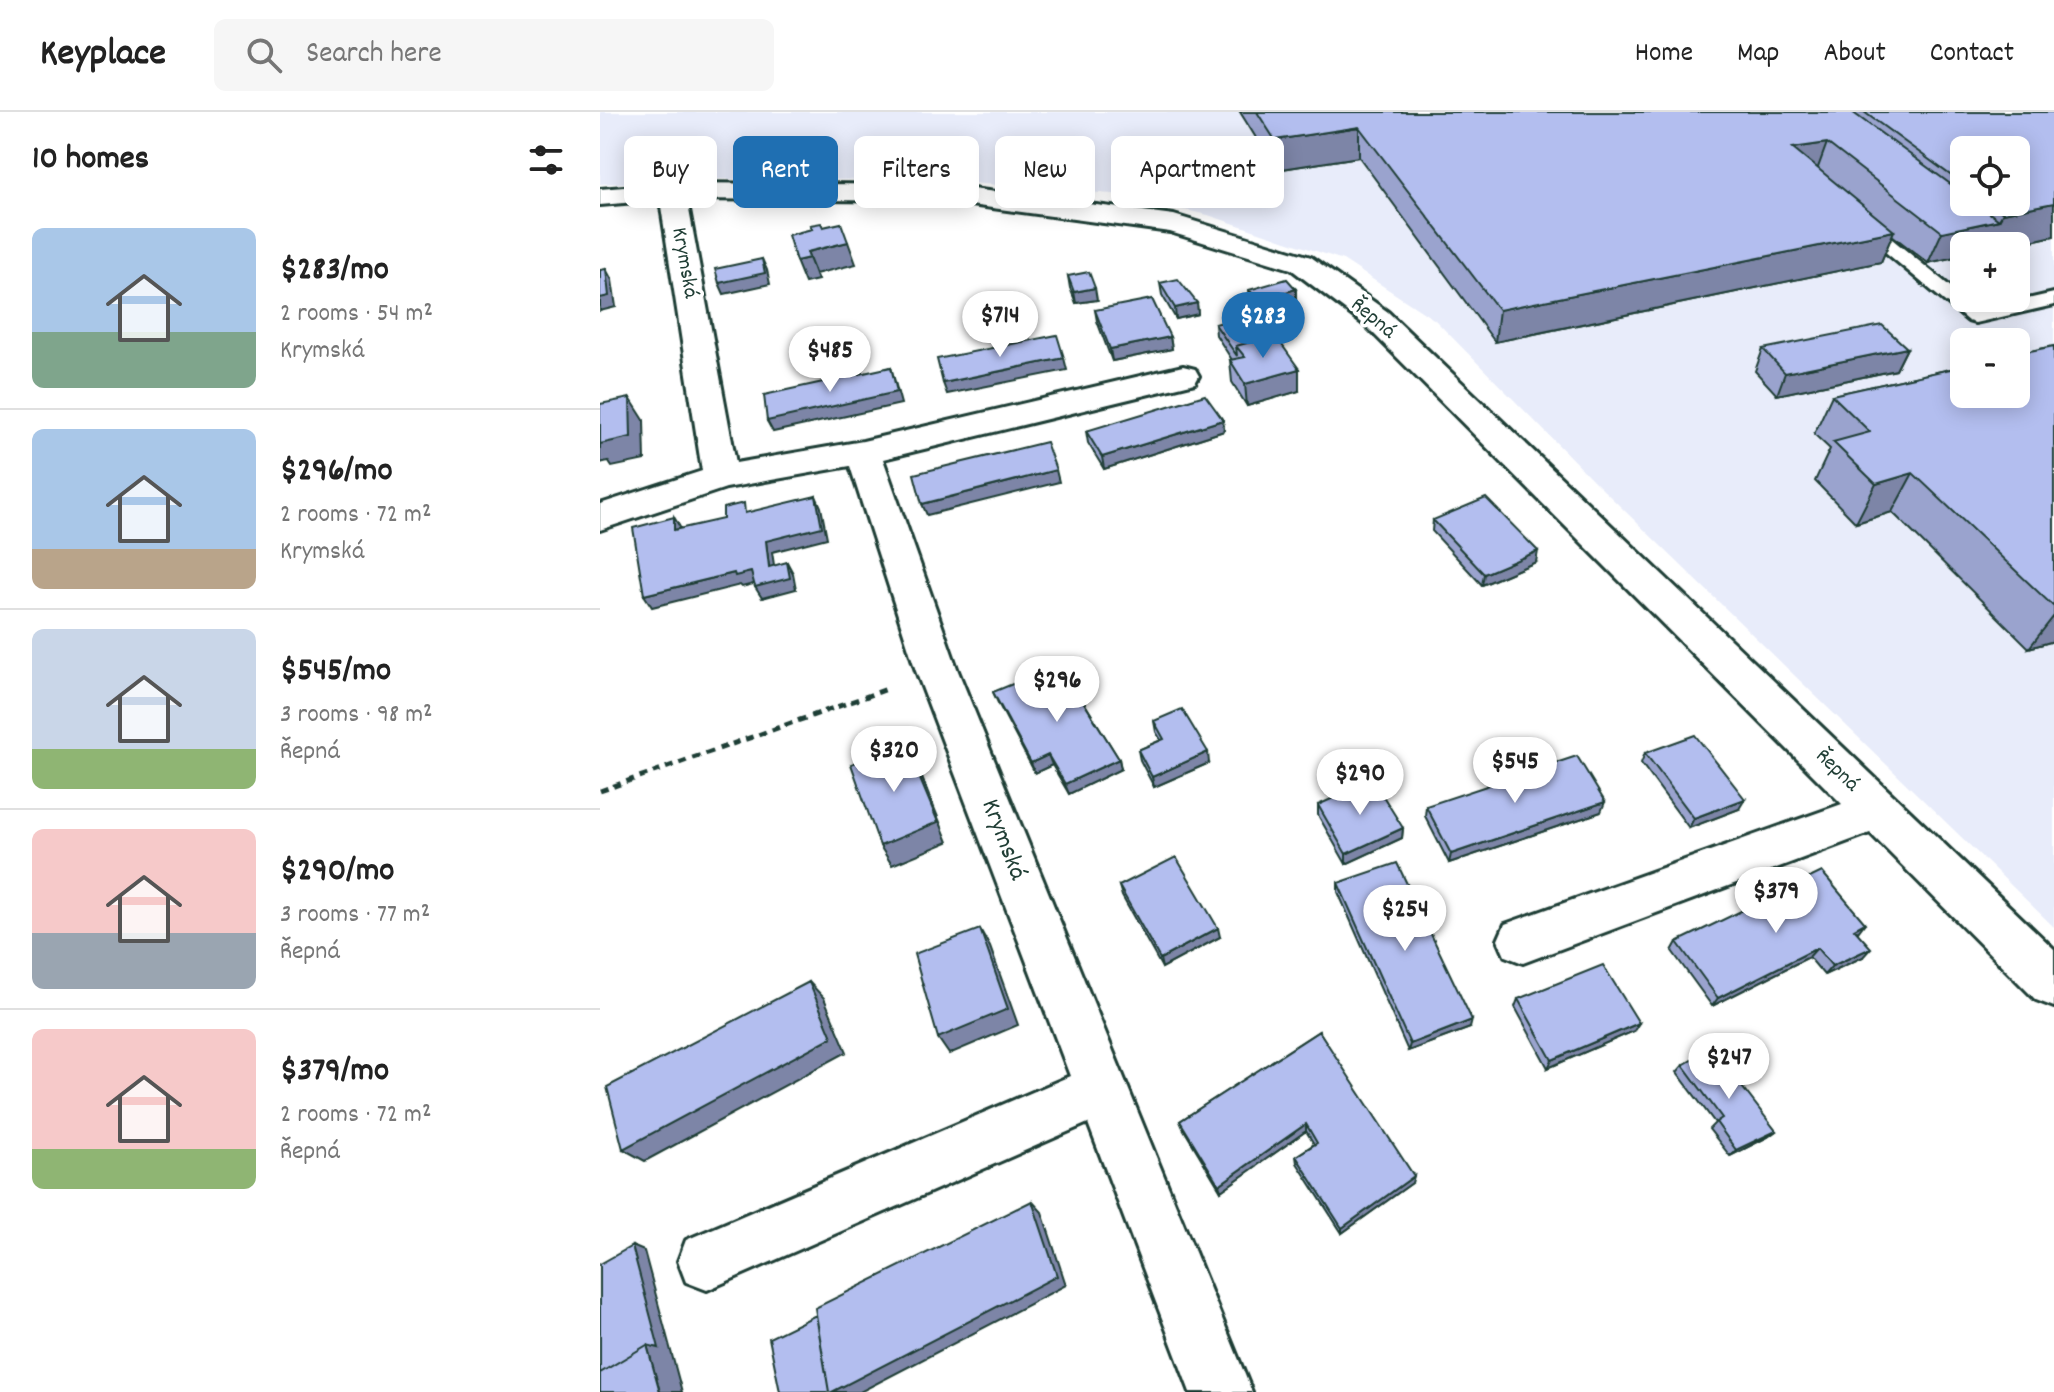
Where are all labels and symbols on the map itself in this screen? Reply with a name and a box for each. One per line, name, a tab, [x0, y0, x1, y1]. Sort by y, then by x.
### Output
street label: Krymská	[663, 225, 705, 301]
pin: $714	[953, 291, 1047, 359]
street label: Řepná	[1343, 291, 1403, 347]
pin: $283	[1216, 292, 1310, 360]
pin: $485	[783, 326, 877, 394]
pin: $296	[1010, 656, 1104, 724]
pin: $320	[847, 726, 941, 794]
pin: $545	[1468, 737, 1562, 805]
street label: Řepná	[1808, 742, 1866, 800]
pin: $290	[1313, 749, 1407, 817]
street label: Krymská	[971, 794, 1035, 886]
pin: $379	[1729, 867, 1823, 935]
pin: $254	[1358, 885, 1452, 953]
pin: $247	[1682, 1033, 1776, 1101]

